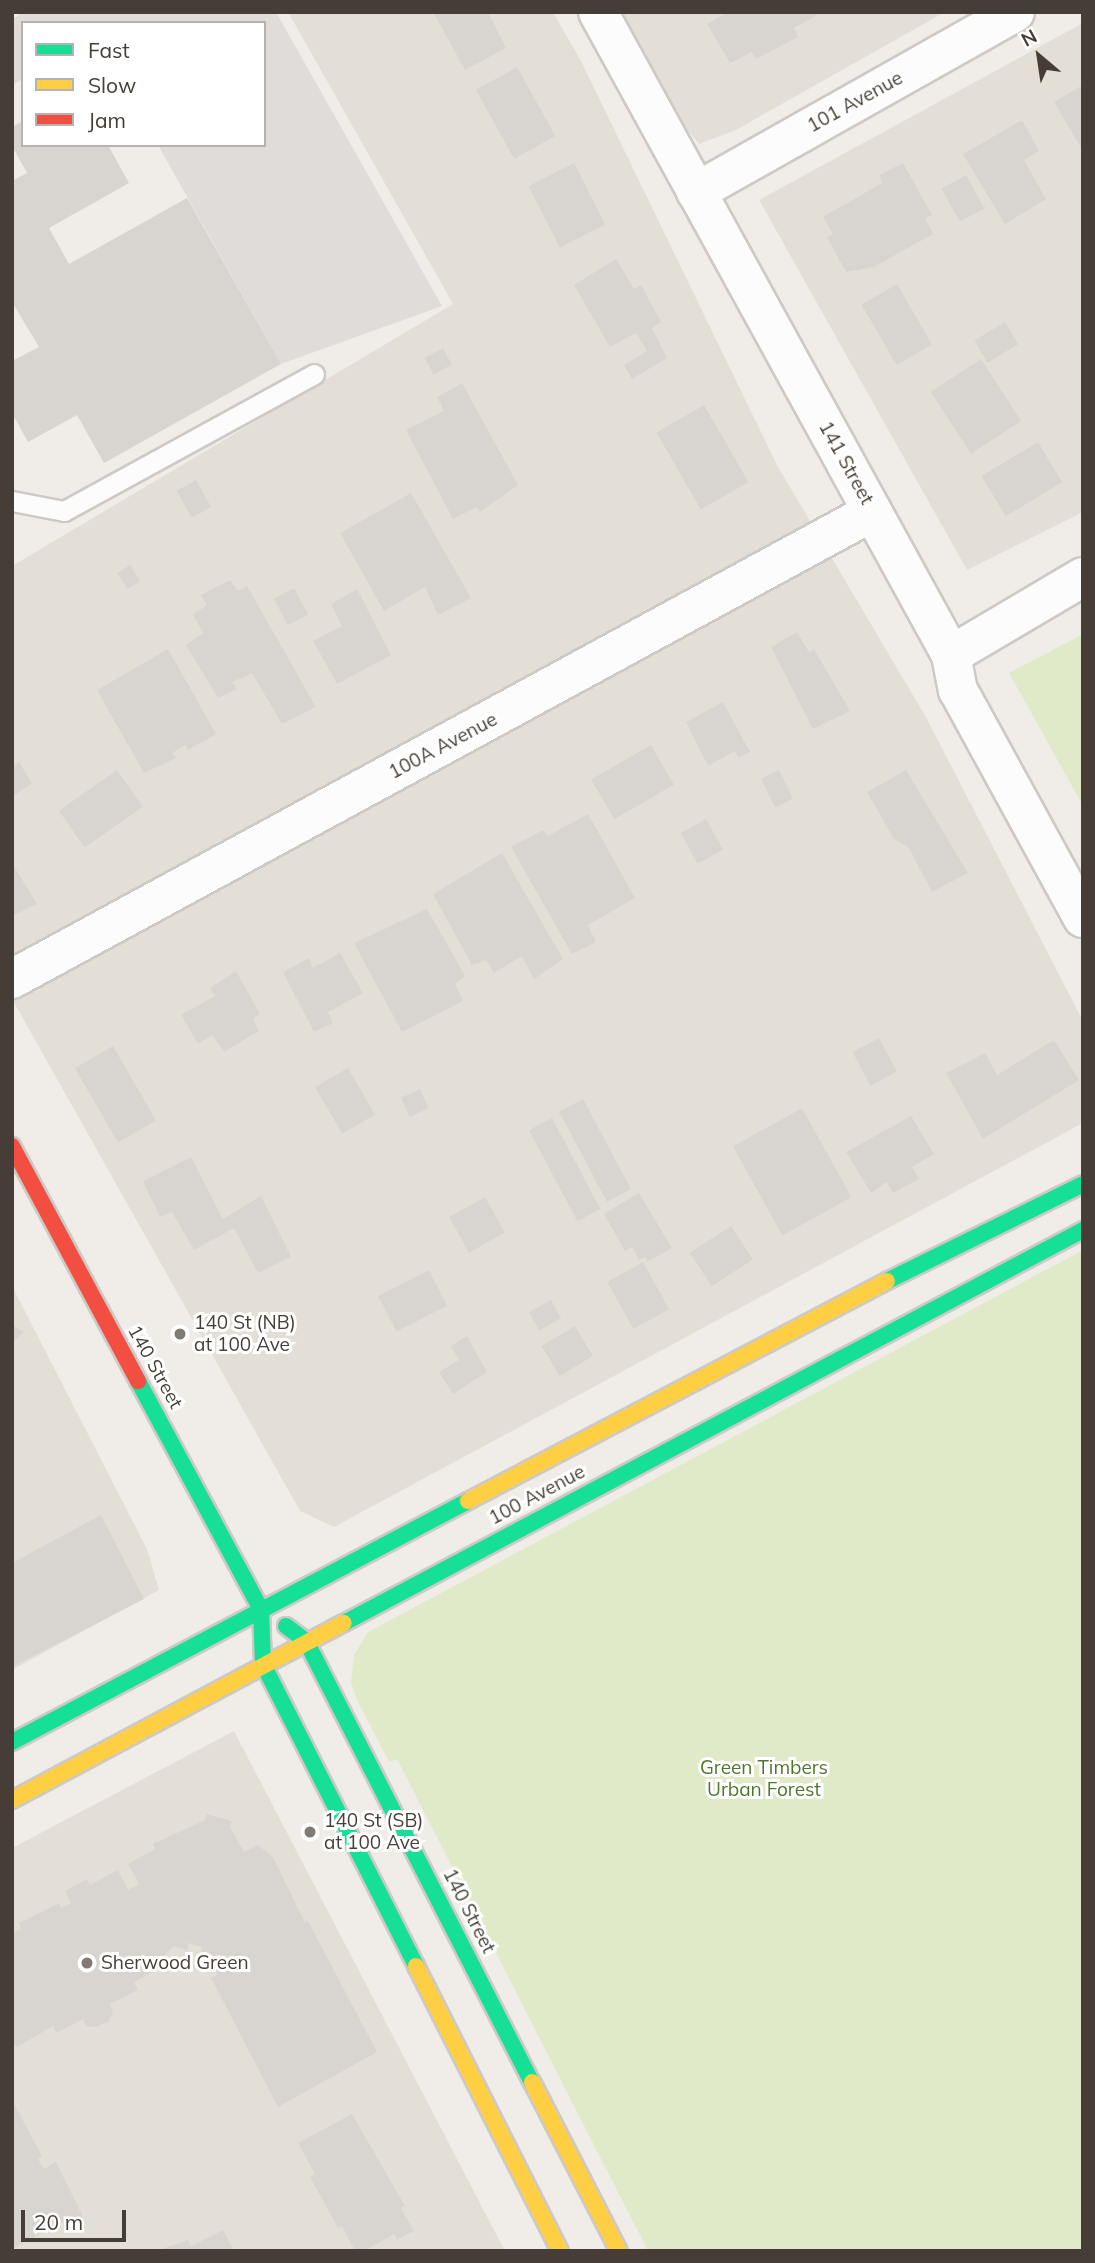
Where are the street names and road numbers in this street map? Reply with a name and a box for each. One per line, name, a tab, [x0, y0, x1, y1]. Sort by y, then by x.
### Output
street label: 101 Avenue	[803, 66, 907, 138]
street label: 141 Street	[814, 417, 878, 509]
street label: 100A Avenue	[385, 708, 501, 784]
street label: 140 Street	[123, 1321, 187, 1413]
street label: 100 Avenue	[485, 1460, 589, 1530]
street label: 140 Street	[438, 1865, 500, 1957]

